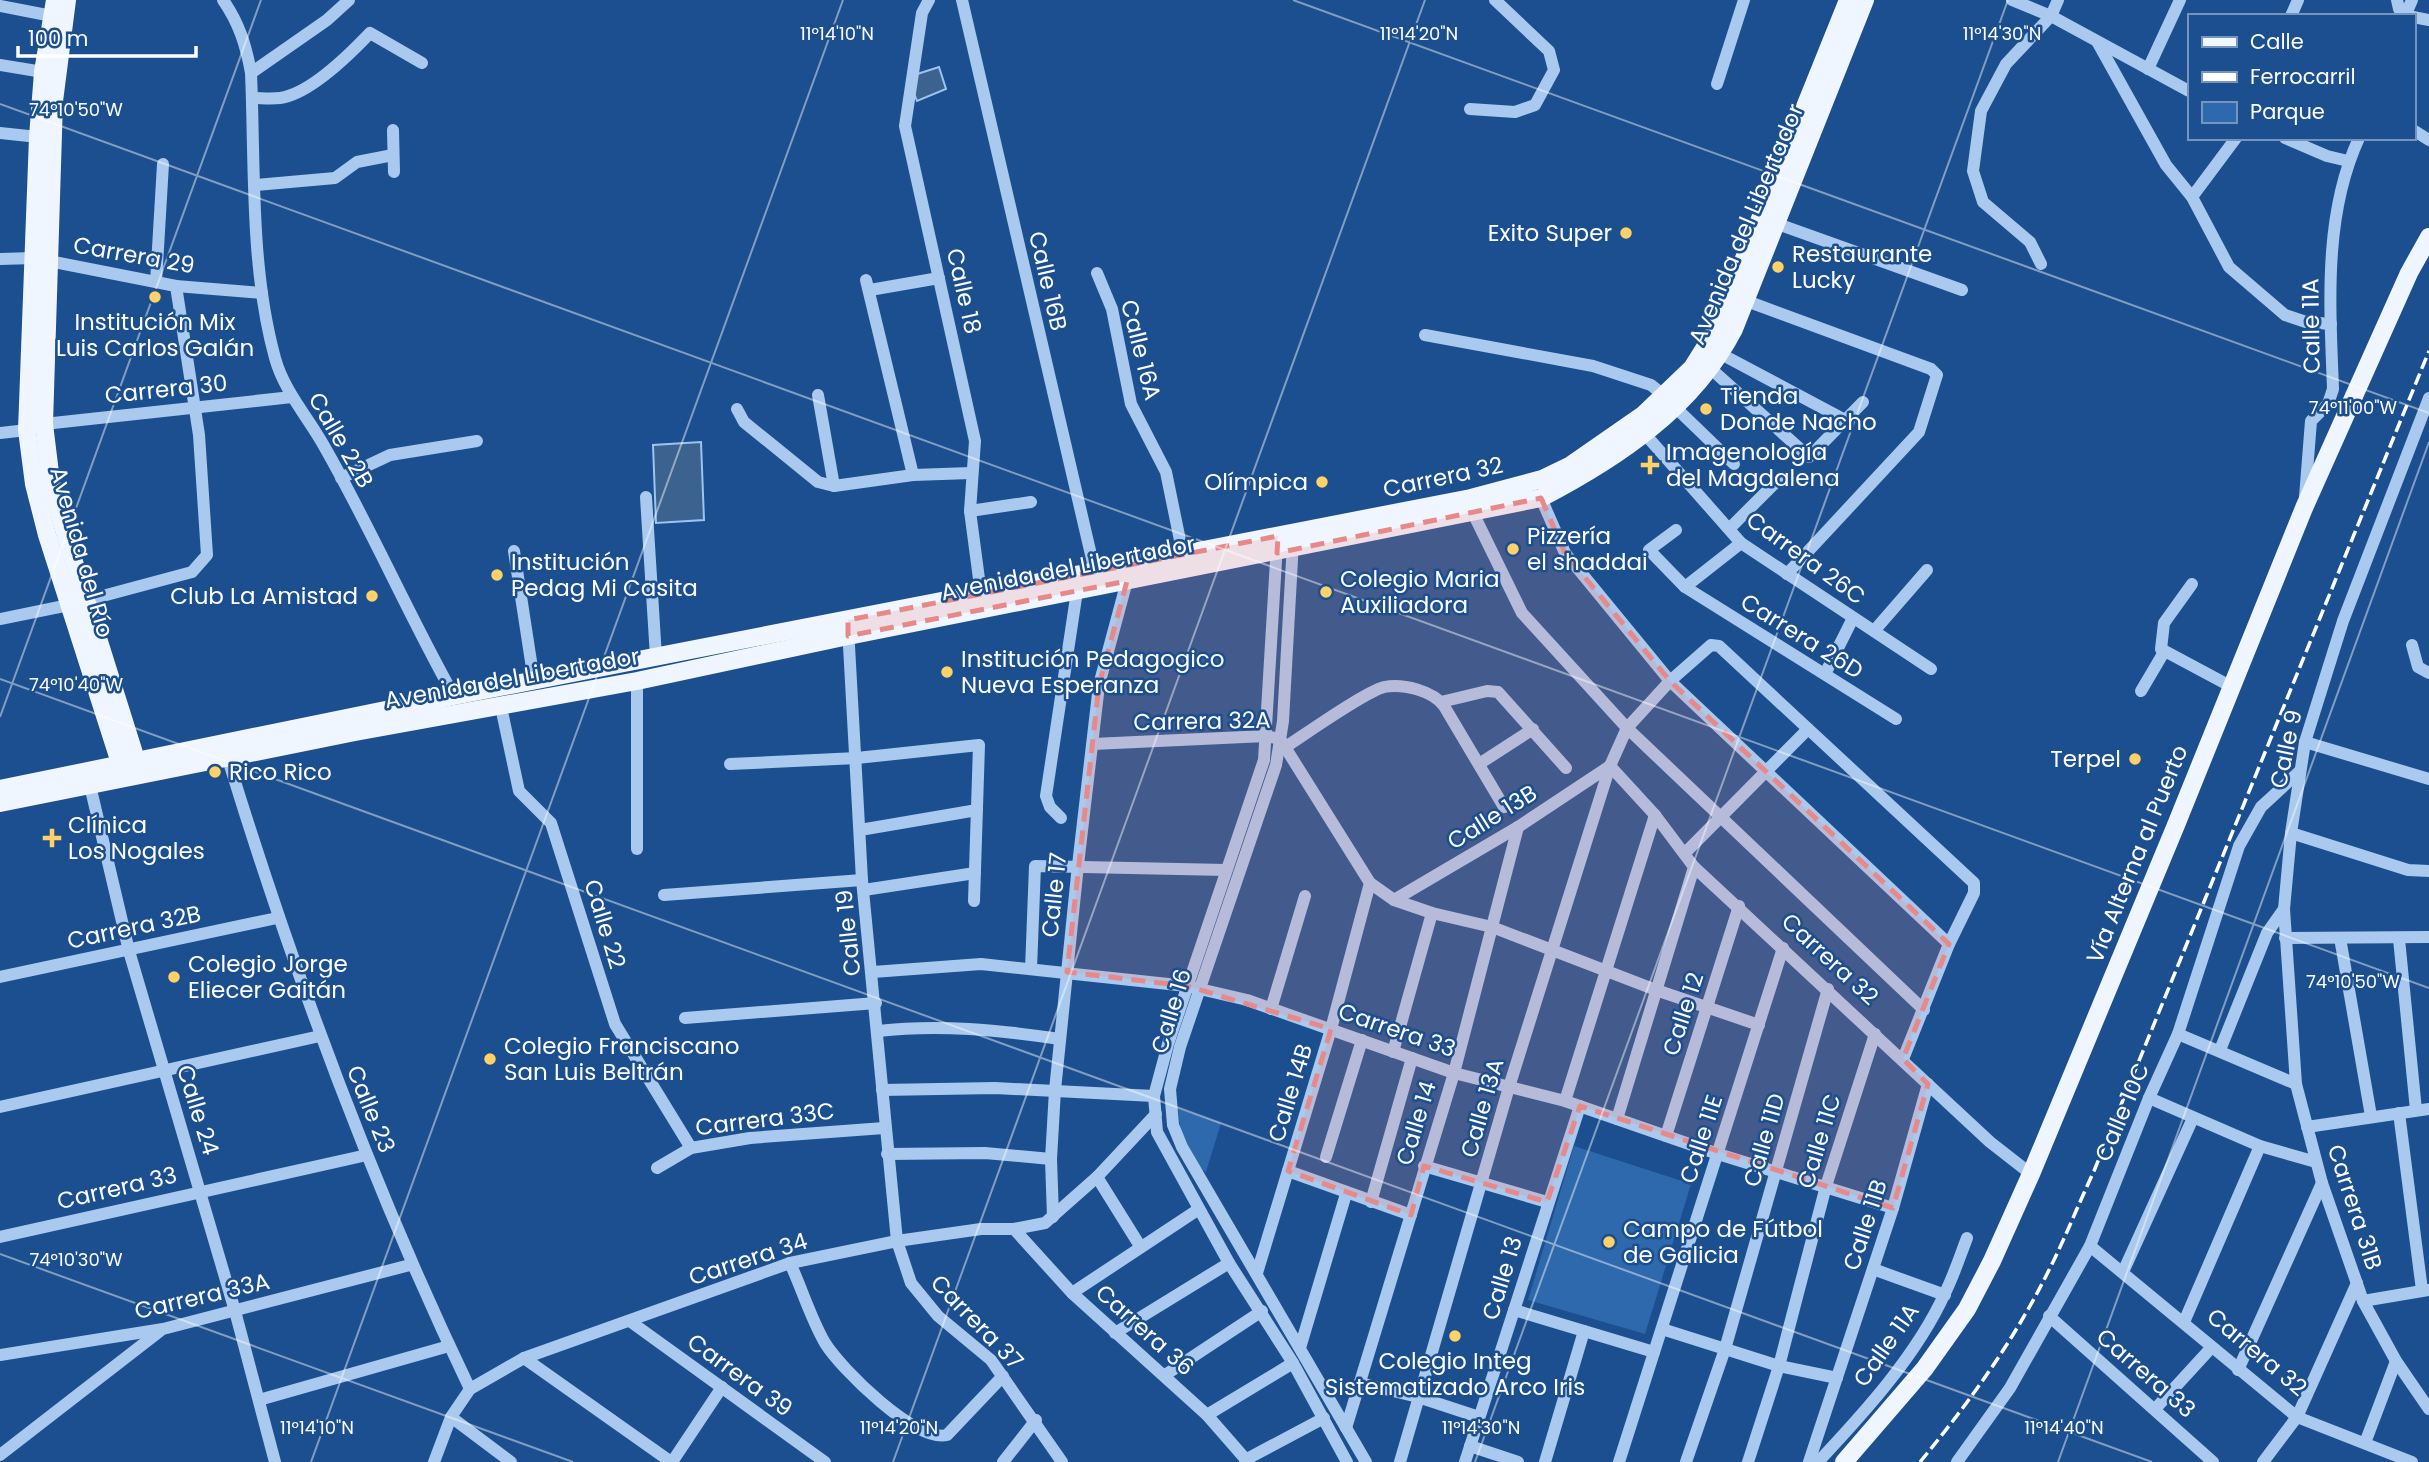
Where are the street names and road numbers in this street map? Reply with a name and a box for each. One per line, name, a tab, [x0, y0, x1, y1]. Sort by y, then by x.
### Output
street label: Avenida del Libertador	[1681, 99, 1811, 349]
street label: Calle 16B	[1021, 228, 1075, 334]
street label: Carrera 29	[71, 229, 197, 281]
street label: Calle 18	[939, 245, 989, 337]
street label: Calle 11A	[2294, 278, 2328, 374]
street label: Calle 16A	[1113, 296, 1169, 404]
street label: Carrera 30	[103, 367, 229, 411]
street label: Calle 22B	[301, 386, 381, 494]
street label: Carrera 32	[1380, 449, 1506, 505]
street label: Avenida del Río	[42, 463, 122, 641]
street label: Carrera 26C	[1740, 504, 1872, 612]
street label: Avenida del Libertador	[938, 528, 1198, 608]
street label: Carrera 26D	[1735, 586, 1869, 686]
street label: Avenida del Libertador	[382, 640, 642, 716]
street label: Carrera 32A	[1133, 704, 1271, 738]
street label: Calle 9	[2262, 707, 2310, 791]
street label: Vía Alterna al Puerto	[2079, 740, 2195, 968]
street label: Calle 13B	[1441, 777, 1543, 857]
street label: Calle 17	[1034, 851, 1074, 939]
street label: Calle 22	[576, 876, 634, 972]
street label: Calle 19	[828, 888, 868, 978]
street label: Carrera 32B	[64, 897, 204, 957]
street label: Carrera 32	[1775, 906, 1885, 1012]
street label: Calle 16	[1143, 965, 1199, 1057]
street label: Calle 12	[1655, 968, 1711, 1060]
street label: Carrera 33	[1334, 995, 1460, 1065]
street label: Calle 14B	[1260, 1040, 1320, 1146]
street label: Calle 13A	[1453, 1055, 1511, 1161]
street label: Calle 10C	[2087, 1058, 2157, 1166]
street label: Calle 23	[339, 1060, 403, 1158]
street label: Calle 24	[169, 1061, 227, 1159]
street label: Calle 14	[1388, 1077, 1444, 1169]
street label: Calle 11D	[1735, 1089, 1793, 1191]
street label: Calle 11C	[1789, 1090, 1849, 1192]
street label: Calle 11E	[1672, 1091, 1730, 1187]
street label: Carrera 33C	[694, 1095, 836, 1143]
street label: Carrera 31B	[2320, 1140, 2390, 1274]
street label: Carrera 33	[54, 1159, 180, 1217]
street label: Calle 11B	[1835, 1175, 1895, 1275]
street label: Carrera 34	[685, 1225, 811, 1293]
street label: Calle 13	[1474, 1232, 1530, 1324]
street label: Carrera 33A	[131, 1265, 273, 1327]
street label: Carrera 37	[923, 1267, 1031, 1377]
street label: Carrera 36	[1089, 1277, 1201, 1383]
street label: Calle 11A	[1846, 1297, 1926, 1393]
street label: Carrera 32	[2200, 1301, 2314, 1403]
street label: Carrera 33	[2089, 1321, 2203, 1425]
street label: Carrera 39	[681, 1326, 799, 1424]

